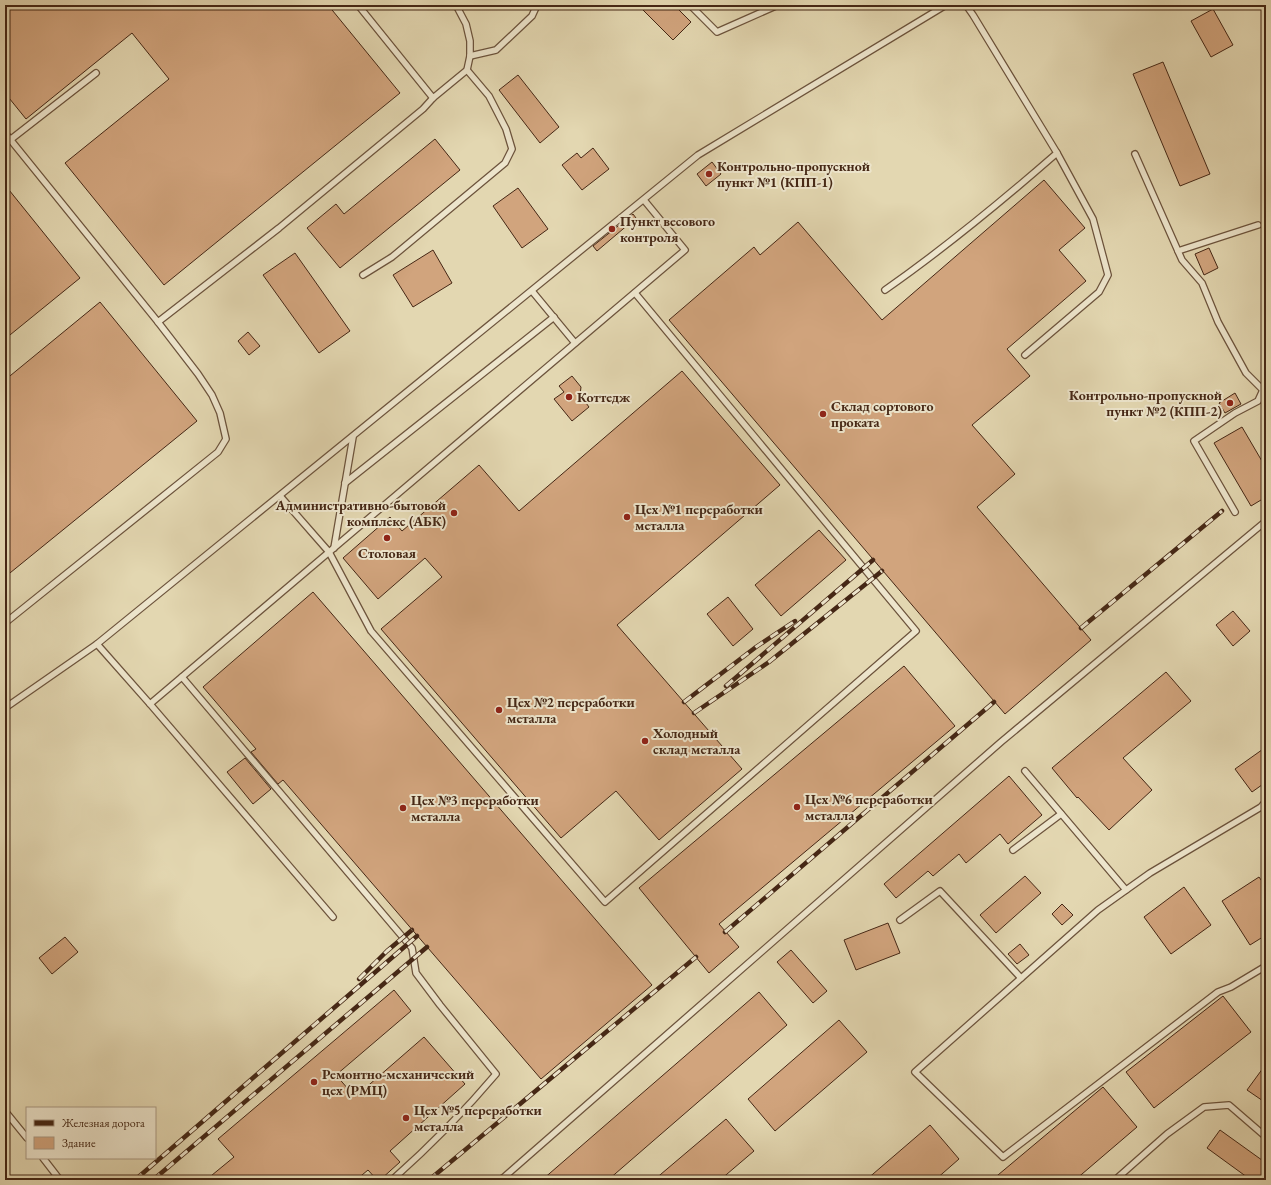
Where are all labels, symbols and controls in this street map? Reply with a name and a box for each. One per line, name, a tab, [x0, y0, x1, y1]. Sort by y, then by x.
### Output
place label: Контрольно-пропускной пункт №1 (КПП-1)	[717, 157, 870, 191]
marker: Контрольно-пропускной пункт №1 (КПП-1)	[704, 169, 714, 179]
place label: Пункт весового контроля	[620, 212, 715, 246]
marker: Пункт весового контроля	[607, 224, 617, 234]
place label: Контрольно-пропускной пункт №2 (КПП-2)	[1069, 386, 1222, 420]
place label: Коттедж	[577, 388, 631, 406]
marker: Коттедж	[564, 392, 574, 402]
place label: Склад сортового проката	[831, 397, 933, 431]
marker: Контрольно-пропускной пункт №2 (КПП-2)	[1225, 398, 1235, 408]
marker: Склад сортового проката	[818, 409, 828, 419]
place label: Административно-бытовой комплекс (АБК)	[275, 496, 446, 530]
place label: Цех №1 переработки металла	[635, 500, 763, 534]
marker: Административно-бытовой комплекс (АБК)	[449, 508, 459, 518]
marker: Цех №1 переработки металла	[622, 512, 632, 522]
marker: Столовая	[382, 533, 392, 543]
place label: Столовая	[358, 544, 417, 562]
place label: Цех №2 переработки металла	[507, 693, 635, 727]
marker: Цех №2 переработки металла	[494, 705, 504, 715]
place label: Холодный склад металла	[652, 724, 741, 758]
marker: Холодный склад металла	[640, 736, 650, 746]
place label: Цех №6 переработки металла	[805, 790, 933, 824]
place label: Цех №3 переработки металла	[411, 791, 539, 825]
marker: Цех №6 переработки металла	[792, 802, 802, 812]
marker: Цех №3 переработки металла	[398, 803, 408, 813]
place label: Ремонтно-механический цех (РМЦ)	[322, 1065, 474, 1099]
marker: Ремонтно-механический цех (РМЦ)	[309, 1077, 319, 1087]
place label: Цех №5 переработки металла	[414, 1101, 542, 1135]
legend	[26, 1107, 156, 1159]
marker: Цех №5 переработки металла	[401, 1113, 411, 1123]
text: Железная дорога	[61, 1115, 145, 1131]
text: Здание	[62, 1135, 96, 1151]

